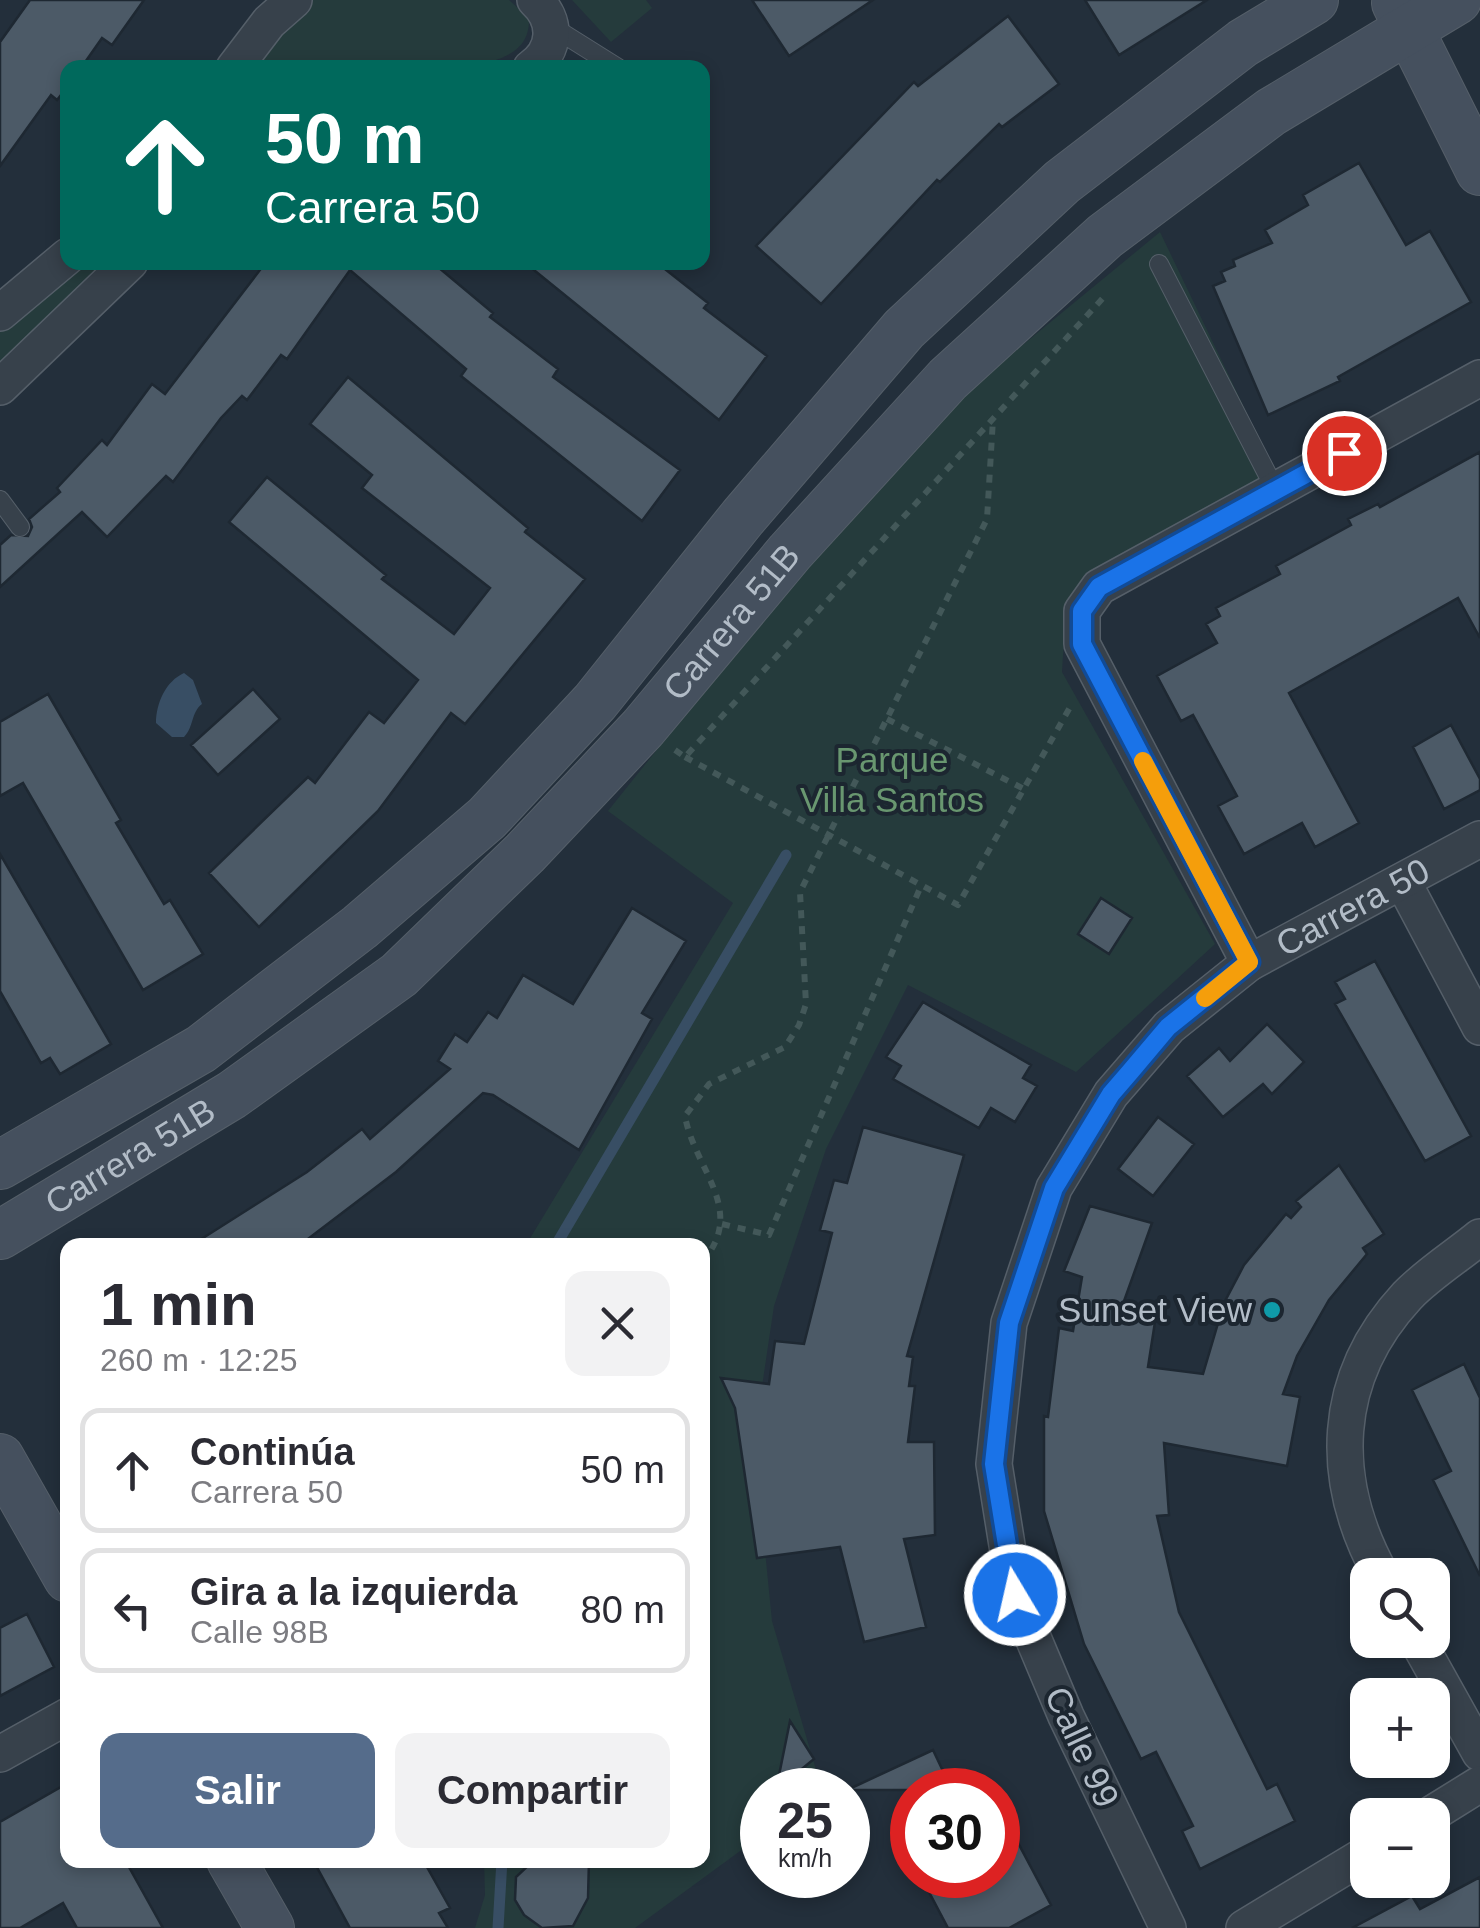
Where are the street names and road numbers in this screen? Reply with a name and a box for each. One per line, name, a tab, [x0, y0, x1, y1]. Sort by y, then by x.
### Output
street label: Carrera 51B	[655, 536, 807, 707]
street label: Carrera 50	[1269, 850, 1435, 964]
street label: Carrera 51B	[38, 1090, 222, 1222]
street label: Calle 99	[1038, 1680, 1127, 1813]

